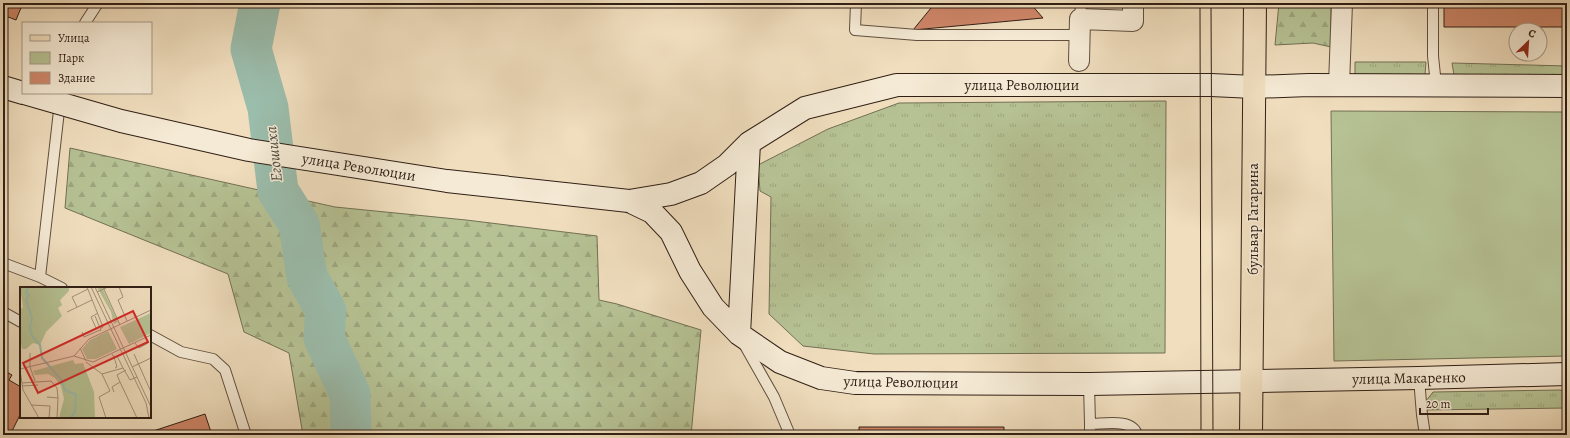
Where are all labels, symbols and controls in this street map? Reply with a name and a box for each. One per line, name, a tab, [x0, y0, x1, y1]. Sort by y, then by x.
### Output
legend	[22, 22, 152, 94]
north arrow	[1508, 22, 1548, 62]
text: С	[1526, 25, 1538, 42]
text: Улица	[58, 30, 90, 46]
text: Парк	[58, 50, 84, 66]
text: Здание	[58, 70, 95, 86]
street label: улица Революции	[964, 75, 1080, 95]
water label: Егошиха	[260, 125, 288, 183]
street label: улица Революции	[300, 148, 417, 186]
street label: бульвар Гагарина	[1243, 163, 1263, 275]
inset map	[20, 287, 151, 418]
street label: улица Макаренко	[1351, 367, 1466, 389]
street label: улица Революции	[842, 371, 959, 393]
scale bar	[1420, 390, 1488, 416]
text: 20 m	[1426, 396, 1450, 412]

